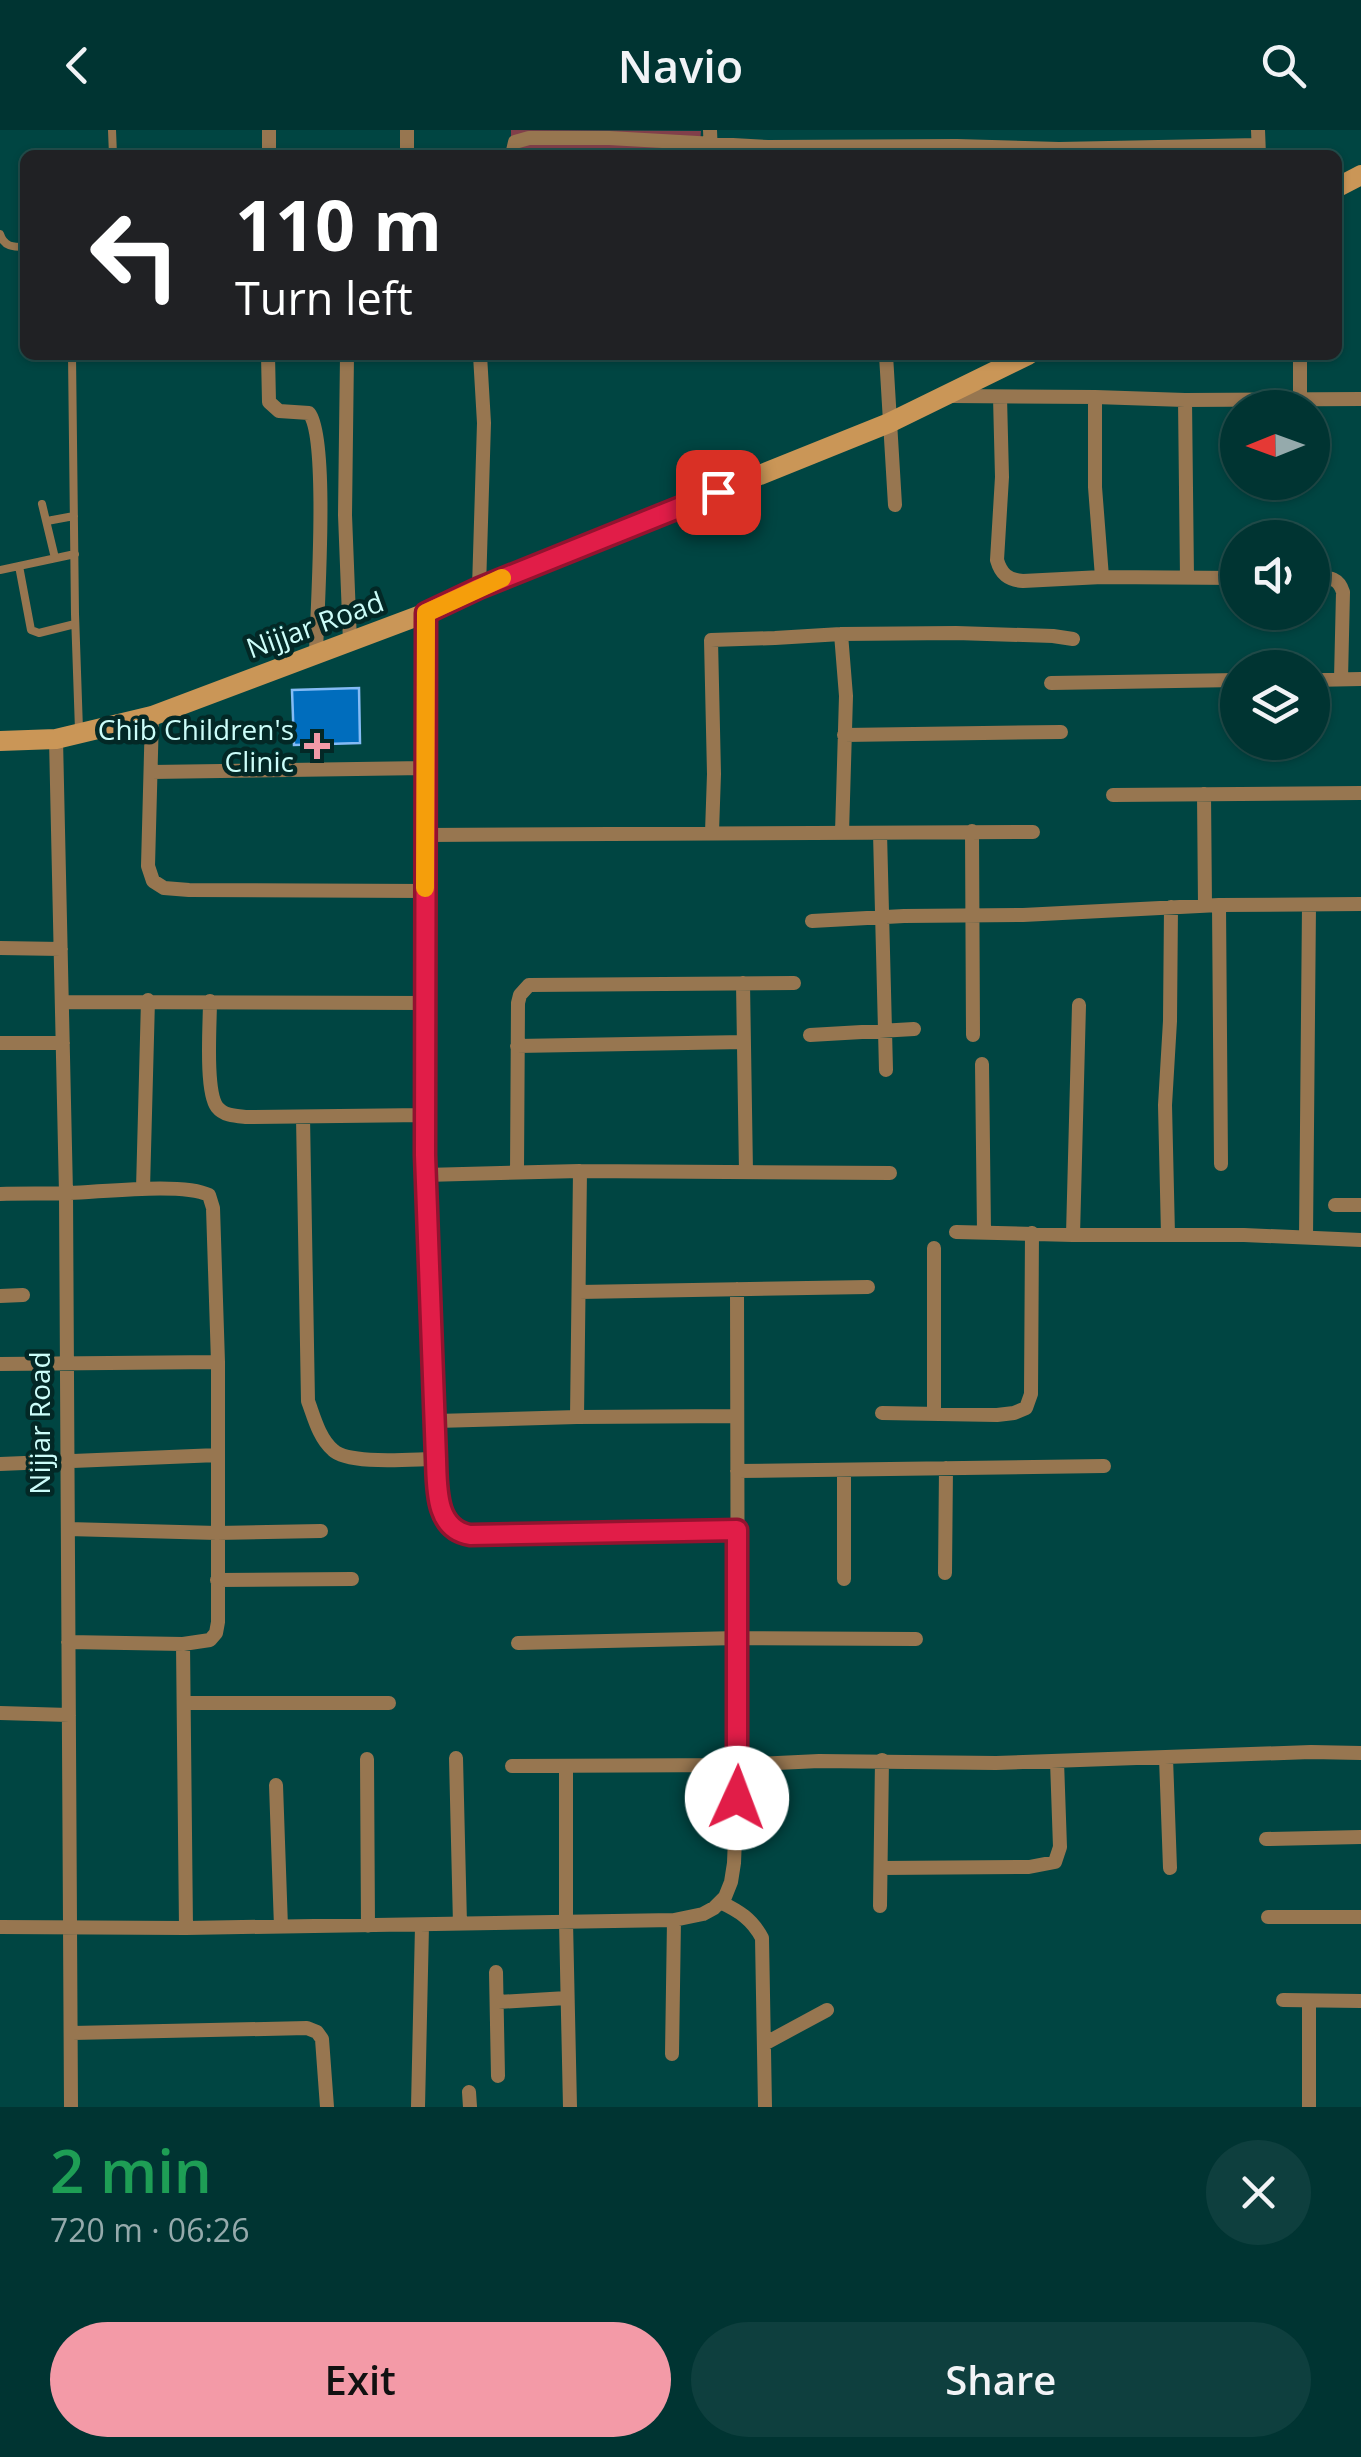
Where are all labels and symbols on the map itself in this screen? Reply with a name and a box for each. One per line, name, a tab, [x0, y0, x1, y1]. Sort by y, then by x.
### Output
north arrow	[1220, 390, 1330, 500]
pin	[676, 450, 761, 535]
street label: Nijjar Road	[241, 582, 389, 666]
place label: Chib Children's Clinic	[98, 710, 294, 780]
marker: Chib Children's Clinic	[304, 733, 330, 759]
street label: Nijjar Road	[20, 1351, 58, 1495]
position arrow	[685, 1746, 789, 1850]

